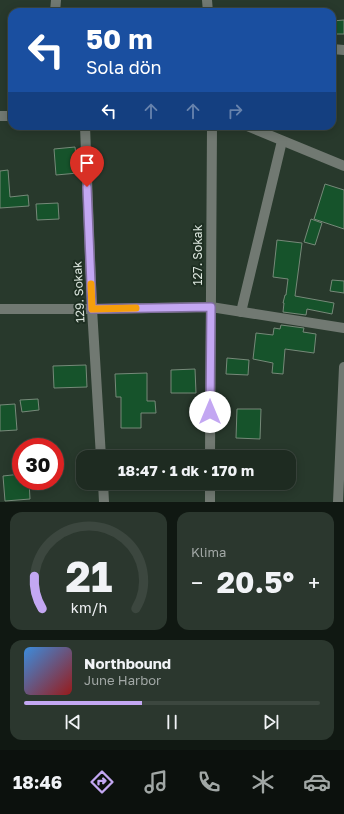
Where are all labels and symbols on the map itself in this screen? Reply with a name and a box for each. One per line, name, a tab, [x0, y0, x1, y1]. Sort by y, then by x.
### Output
pin	[70, 146, 104, 187]
street label: 127. Sokak	[190, 224, 205, 285]
street label: 129. Sokak	[69, 261, 88, 323]
position arrow	[189, 391, 231, 433]
speed limit sign: 30	[12, 438, 64, 490]

